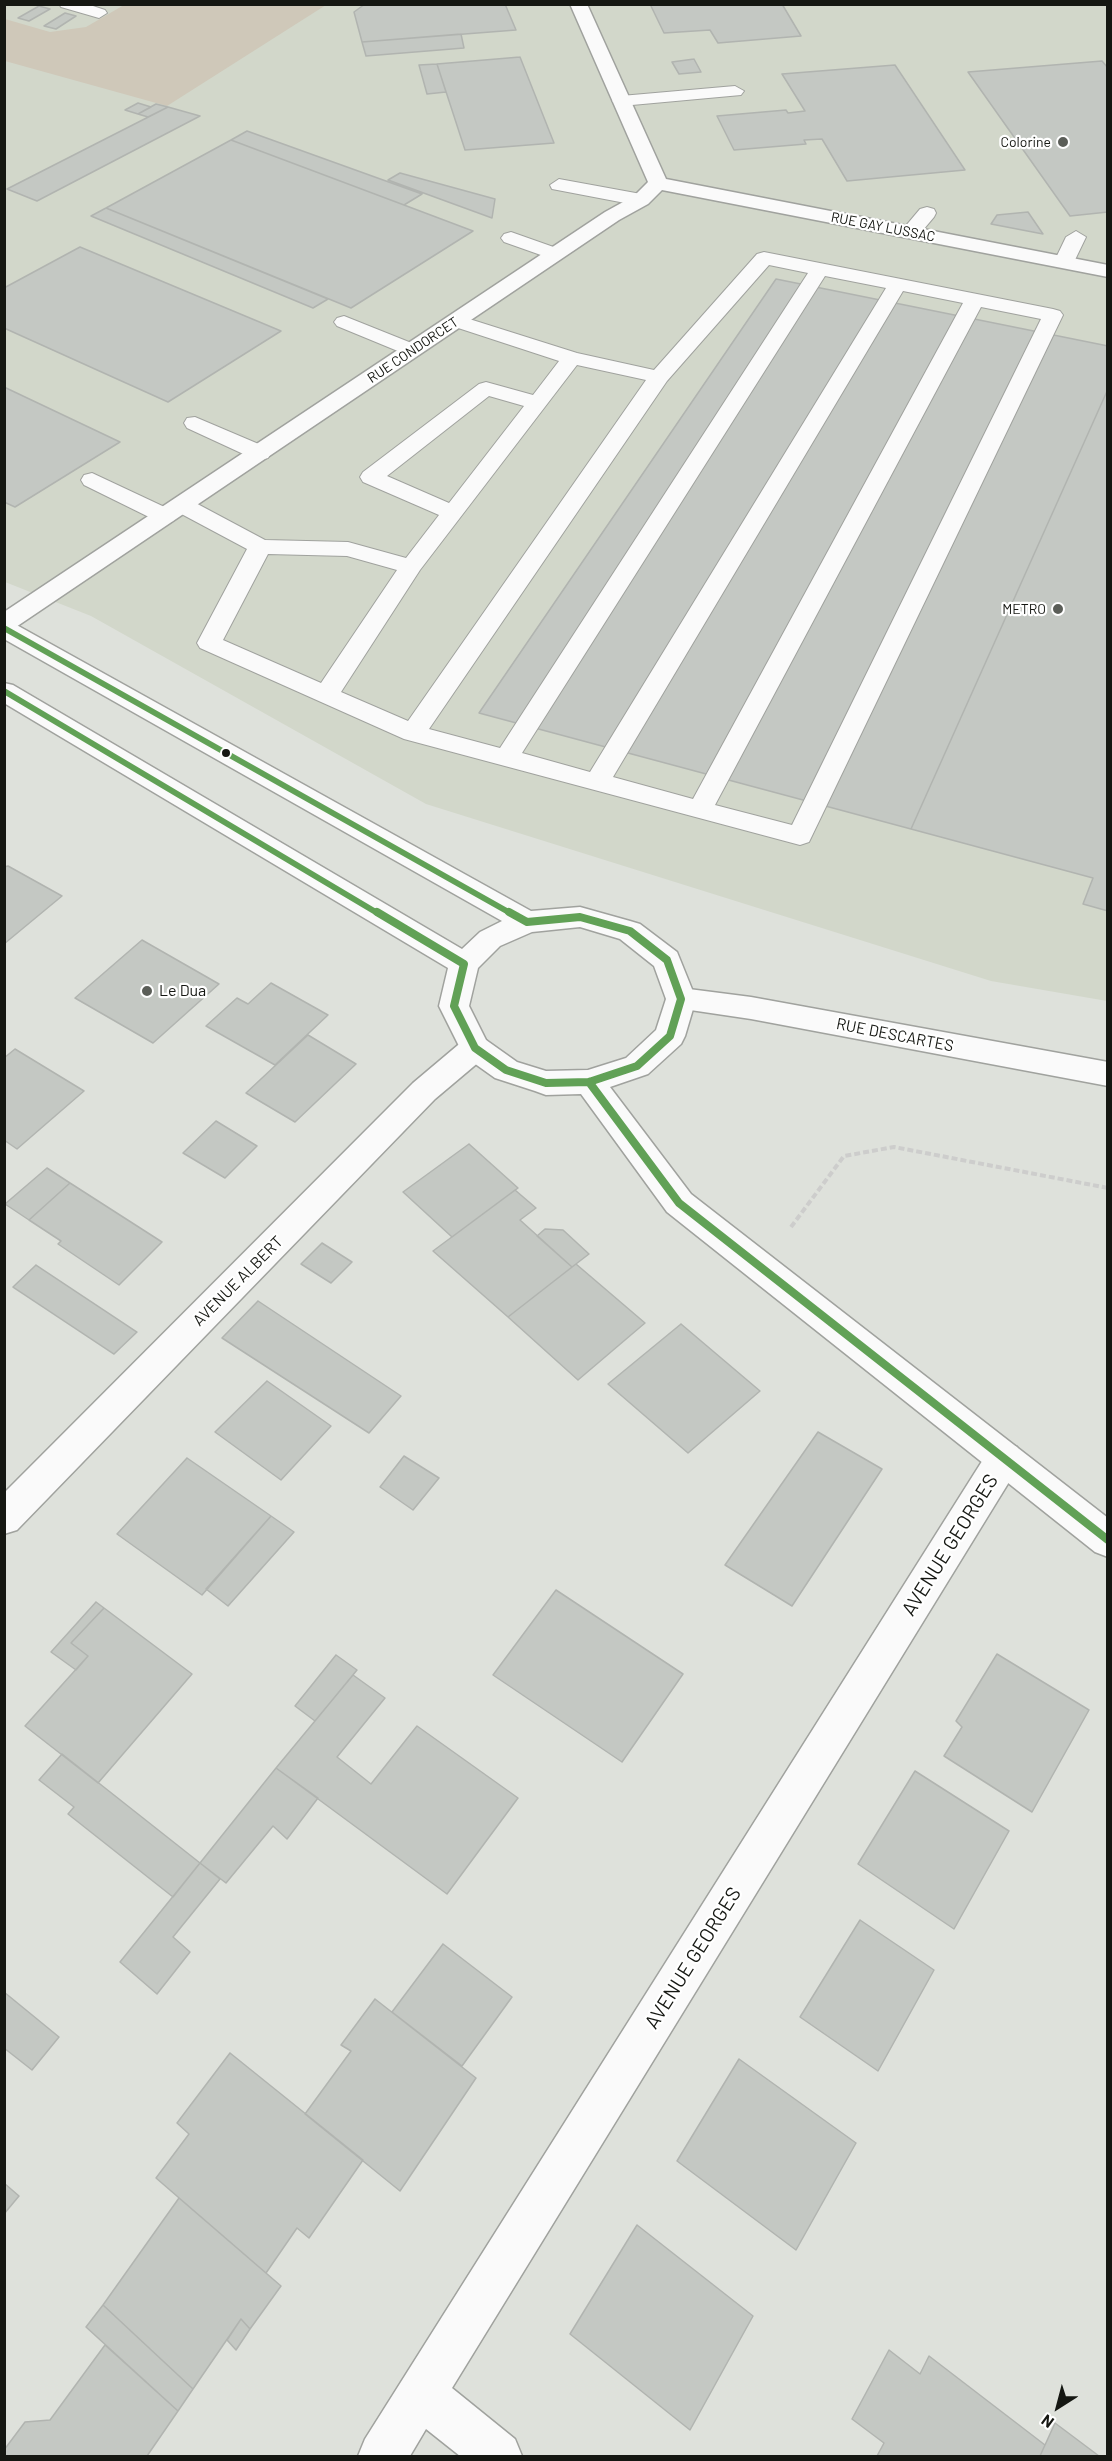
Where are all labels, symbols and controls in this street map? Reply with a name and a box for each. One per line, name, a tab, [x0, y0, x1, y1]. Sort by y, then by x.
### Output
place label: Colorine	[1000, 134, 1051, 150]
marker: Colorine	[1056, 135, 1070, 149]
street label: RUE GAY LUSSAC	[829, 209, 937, 245]
street label: RUE CONDORCET	[364, 313, 462, 387]
place label: METRO	[1002, 601, 1046, 617]
marker: METRO	[1051, 602, 1065, 616]
unlabelled marker	[220, 747, 232, 759]
place label: Le Dua	[159, 981, 206, 1001]
marker: Le Dua	[140, 984, 154, 998]
street label: RUE DESCARTES	[835, 1014, 955, 1056]
street label: AVENUE ALBERT	[189, 1232, 287, 1330]
street label: AVENUE GEORGES	[897, 1470, 1003, 1620]
street label: AVENUE GEORGES	[640, 1883, 746, 2033]
north arrow	[1028, 2377, 1088, 2437]
text: N	[1037, 2411, 1057, 2433]

